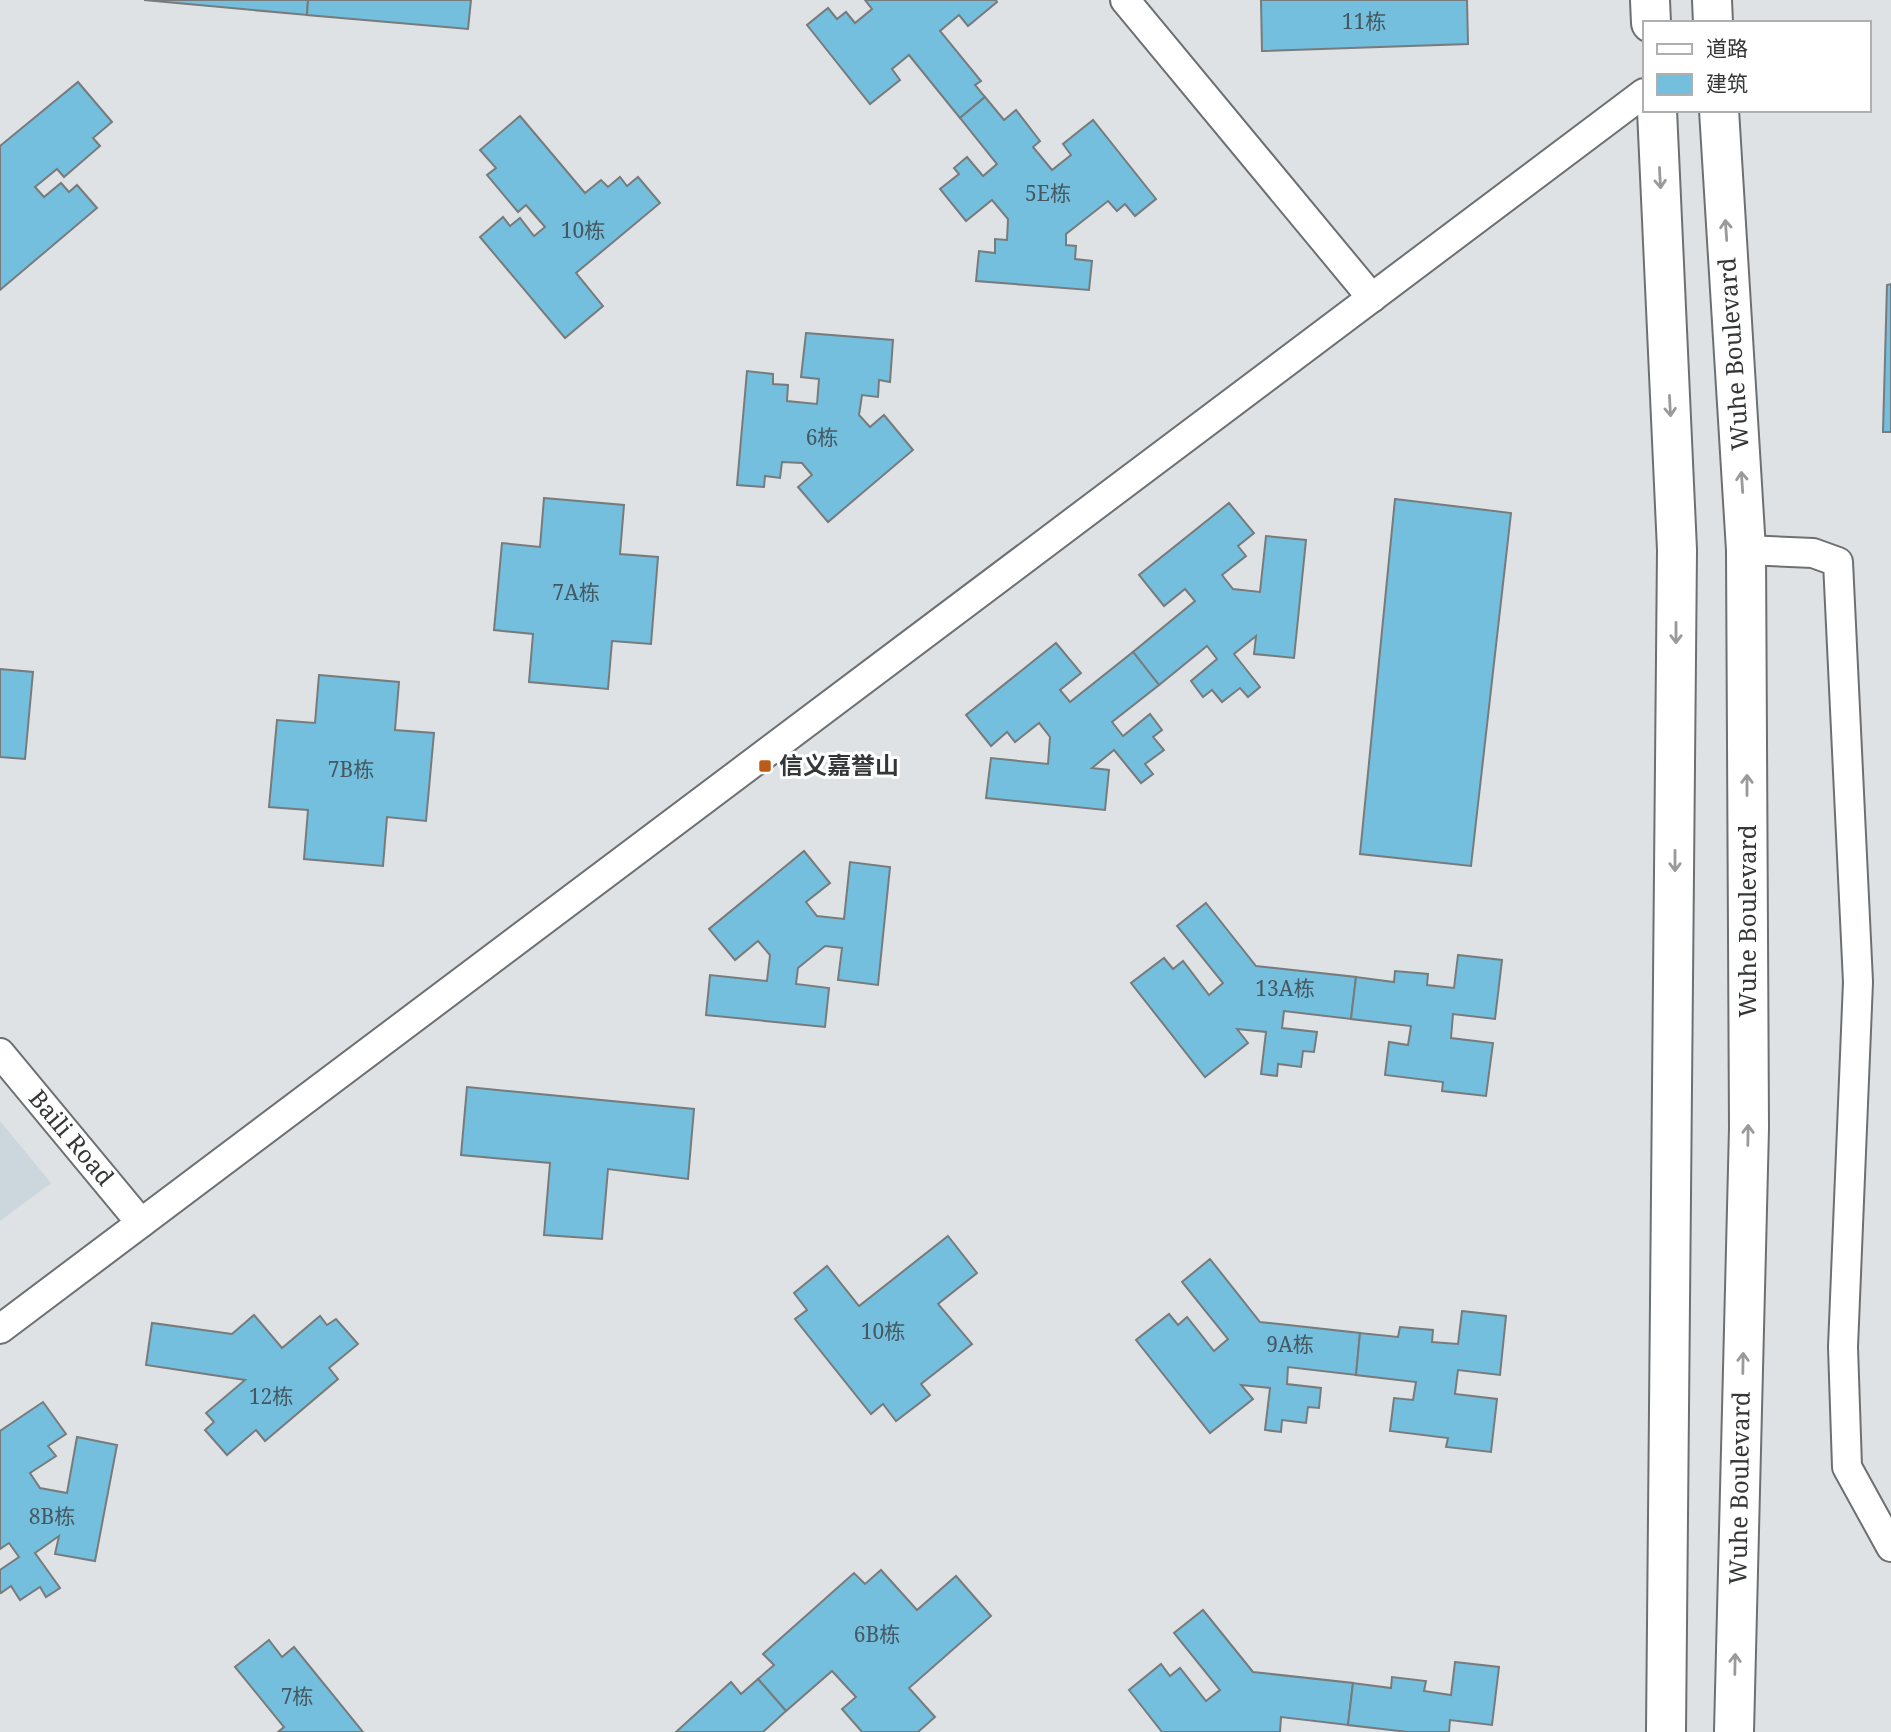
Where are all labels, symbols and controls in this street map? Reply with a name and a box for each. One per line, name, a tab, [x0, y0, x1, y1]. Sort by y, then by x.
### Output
house number: 11栋	[1342, 7, 1386, 35]
legend	[1643, 21, 1870, 112]
text: 道路	[1706, 34, 1748, 62]
text: 建筑	[1706, 69, 1748, 97]
one-way arrow	[1653, 167, 1666, 190]
house number: 5E栋	[1025, 179, 1071, 207]
house number: 10栋	[561, 216, 605, 244]
one-way arrow	[1719, 219, 1732, 242]
street label: Wuhe Boulevard	[1709, 256, 1756, 452]
one-way arrow	[1664, 394, 1677, 417]
house number: 6栋	[806, 423, 838, 451]
one-way arrow	[1735, 470, 1748, 493]
house number: 7A栋	[552, 578, 600, 606]
one-way arrow	[1669, 621, 1683, 644]
place label: 信义嘉誉山	[779, 748, 899, 781]
house number: 7B栋	[328, 755, 374, 783]
marker: 信义嘉誉山	[757, 758, 773, 774]
one-way arrow	[1740, 774, 1754, 797]
street label: Wuhe Boulevard	[1730, 824, 1763, 1018]
one-way arrow	[1668, 849, 1682, 872]
house number: 13A栋	[1255, 974, 1315, 1002]
street label: Baili Road	[22, 1082, 122, 1192]
one-way arrow	[1742, 1124, 1755, 1147]
house number: 10栋	[861, 1317, 905, 1345]
house number: 9A栋	[1266, 1330, 1314, 1358]
one-way arrow	[1736, 1352, 1750, 1375]
house number: 12栋	[249, 1382, 293, 1410]
street label: Wuhe Boulevard	[1720, 1391, 1757, 1585]
house number: 8B栋	[29, 1502, 75, 1530]
house number: 6B栋	[854, 1620, 900, 1648]
one-way arrow	[1729, 1653, 1742, 1676]
house number: 7栋	[281, 1682, 313, 1710]

